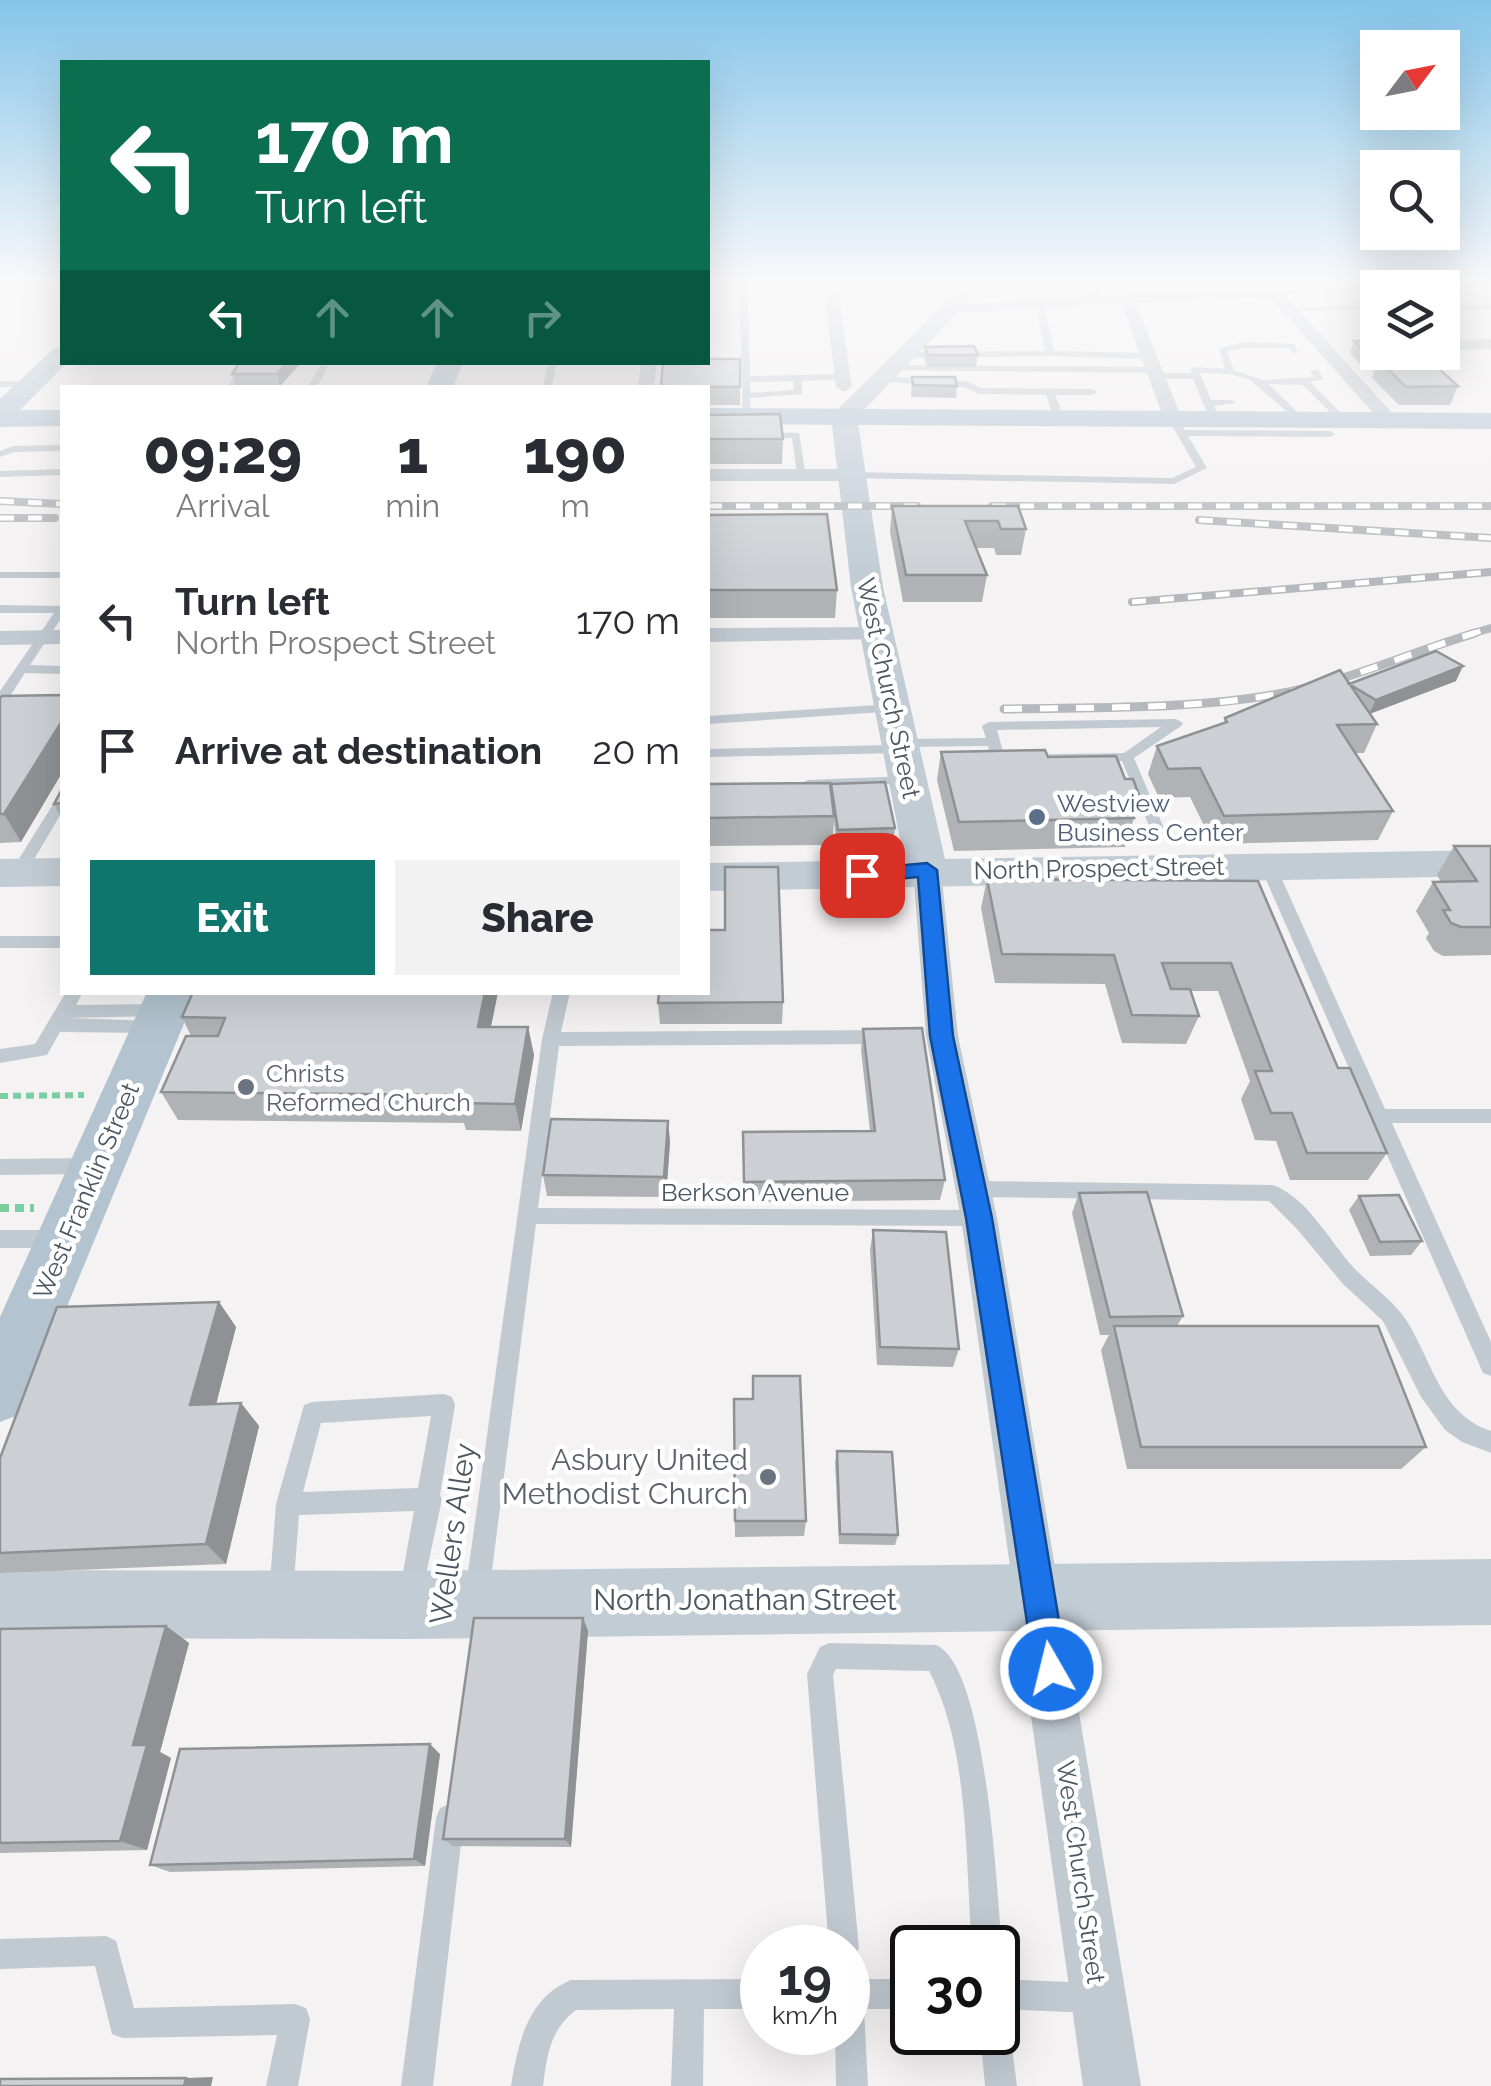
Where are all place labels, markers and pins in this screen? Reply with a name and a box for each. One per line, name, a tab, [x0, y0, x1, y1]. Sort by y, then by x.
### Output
place label: Westview Business Center	[1057, 788, 1244, 847]
marker: Westview Business Center	[1026, 806, 1048, 828]
pin	[820, 833, 905, 918]
place label: Christs Reformed Church	[266, 1058, 471, 1117]
marker: Christs Reformed Church	[235, 1076, 257, 1098]
place label: Asbury United Methodist Church	[502, 1442, 748, 1511]
marker: Asbury United Methodist Church	[757, 1466, 779, 1488]

